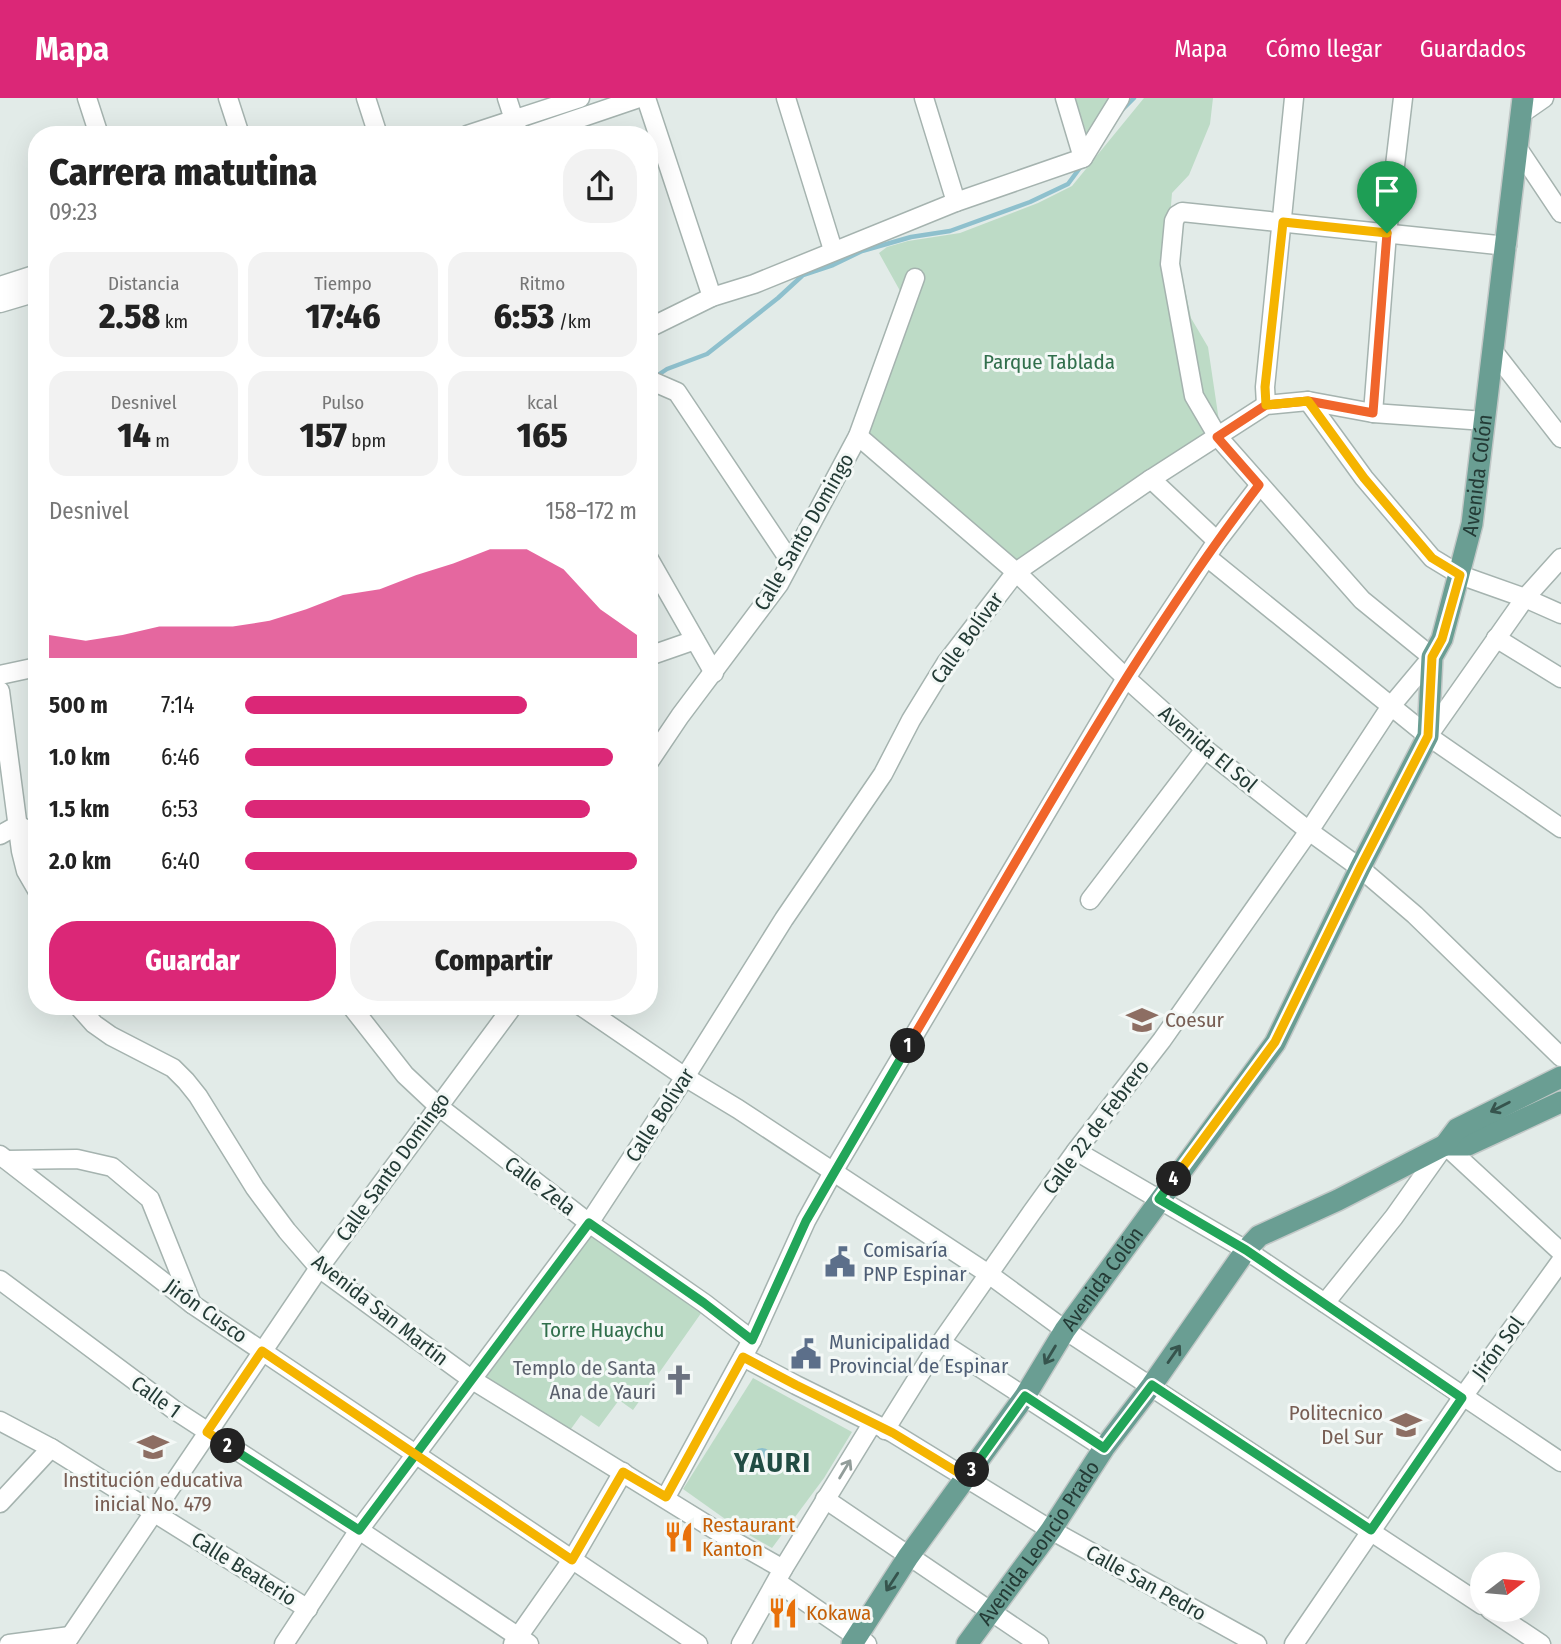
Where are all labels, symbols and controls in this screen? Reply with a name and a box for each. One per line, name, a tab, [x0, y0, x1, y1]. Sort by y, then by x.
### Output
text: Mapa	[35, 29, 109, 69]
text: Mapa	[1174, 35, 1227, 63]
text: Cómo llegar	[1265, 35, 1382, 63]
text: Guardados	[1420, 35, 1526, 63]
text: Carrera matutina	[49, 149, 317, 195]
button: share	[563, 149, 637, 223]
pin	[1357, 161, 1417, 233]
icon: arrive	[1368, 172, 1406, 210]
text: 09:23	[49, 198, 97, 226]
text: Distancia	[108, 272, 179, 295]
text: Tiempo	[314, 272, 372, 295]
text: Ritmo	[519, 272, 565, 295]
text: 2.58	[99, 295, 160, 337]
text: 17:46	[305, 295, 381, 337]
text: 6:53	[493, 295, 554, 337]
text: km	[160, 310, 188, 333]
text: /km	[554, 310, 591, 333]
park label: Parque Tablada	[983, 349, 1115, 375]
text: Desnivel	[111, 391, 177, 414]
text: Pulso	[322, 391, 364, 414]
text: kcal	[527, 391, 558, 414]
street label: Avenida Colón	[1456, 413, 1498, 539]
text: 14	[117, 414, 151, 456]
text: 157	[300, 414, 347, 456]
text: 165	[517, 414, 568, 456]
text: m	[151, 429, 170, 452]
text: bpm	[347, 429, 386, 452]
street label: Calle Santo Domingo	[748, 449, 860, 615]
text: Desnivel	[49, 497, 129, 525]
text: 158–172 m	[545, 497, 637, 525]
street label: Calle Bolívar	[925, 587, 1009, 689]
text: 500 m	[49, 691, 108, 719]
text: 7:14	[161, 691, 194, 719]
street label: Avenida El Sol	[1153, 700, 1263, 798]
text: 1.0 km	[49, 743, 110, 771]
text: 6:46	[161, 743, 200, 771]
text: 1.5 km	[49, 795, 110, 823]
text: 6:53	[161, 795, 198, 823]
text: 2.0 km	[49, 847, 111, 875]
text: 6:40	[161, 847, 200, 875]
button: Guardar	[49, 921, 336, 1001]
button: Compartir	[350, 921, 637, 1001]
school or university icon: Coesur	[1125, 1003, 1159, 1037]
place label: Coesur	[1165, 1007, 1225, 1033]
pin: 1	[890, 1028, 926, 1063]
text: 1	[903, 1034, 912, 1057]
street label: Calle 22 de Febrero	[1037, 1055, 1155, 1199]
street label: Calle Bolívar	[620, 1063, 700, 1167]
street label: Calle Santo Domingo	[330, 1088, 456, 1246]
one-way arrow	[1490, 1101, 1511, 1115]
street label: Calle Zela	[499, 1151, 581, 1221]
pin: 4	[1156, 1162, 1192, 1196]
text: 4	[1169, 1167, 1178, 1190]
street label: Avenida Colón	[1056, 1222, 1149, 1336]
place label: Comisaría PNP Espinar	[863, 1237, 967, 1287]
public building icon: Comisaría PNP Espinar	[823, 1245, 857, 1279]
street label: Avenida San Martín	[307, 1249, 453, 1371]
street label: Jirón Cusco	[160, 1273, 252, 1349]
street label: Jirón Sol	[1466, 1311, 1530, 1385]
park label: Torre Huaychu	[542, 1317, 665, 1343]
place label: Municipalidad Provincial de Espinar	[829, 1329, 1009, 1379]
public building icon: Municipalidad Provincial de Espinar	[789, 1337, 823, 1371]
one-way arrow	[1042, 1344, 1056, 1364]
one-way arrow	[1167, 1345, 1181, 1364]
place label: Templo de Santa Ana de Yauri	[513, 1355, 656, 1405]
church icon: Templo de Santa Ana de Yauri	[662, 1363, 696, 1397]
street label: Calle 1	[126, 1370, 186, 1424]
place label: Politecnico Del Sur	[1289, 1400, 1384, 1450]
school or university icon: Politecnico Del Sur	[1389, 1408, 1423, 1442]
pin: 2	[210, 1428, 246, 1464]
school or university icon: Institución educativa inicial No. 479	[136, 1430, 170, 1464]
text: 2	[223, 1434, 232, 1457]
district label: YAURI	[733, 1446, 812, 1479]
pin: 3	[954, 1452, 990, 1488]
street label: Avenida Leoncio Prado	[972, 1456, 1105, 1630]
text: 3	[967, 1458, 976, 1481]
one-way arrow	[838, 1459, 852, 1479]
place label: Institución educativa inicial No. 479	[63, 1467, 243, 1517]
place label: Restaurant Kanton	[702, 1512, 795, 1562]
restaurant icon: Restaurant Kanton	[662, 1520, 696, 1554]
street label: Calle Beaterio	[186, 1526, 302, 1612]
street label: Calle San Pedro	[1081, 1539, 1211, 1627]
north arrow	[1470, 1552, 1540, 1622]
map controls	[1470, 1552, 1540, 1622]
one-way arrow	[885, 1571, 899, 1591]
restaurant icon: Kokawa	[766, 1596, 800, 1630]
place label: Kokawa	[806, 1600, 871, 1626]

